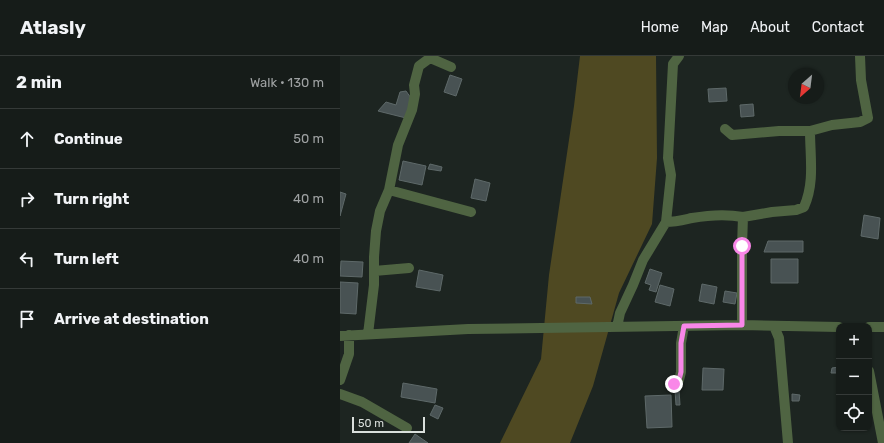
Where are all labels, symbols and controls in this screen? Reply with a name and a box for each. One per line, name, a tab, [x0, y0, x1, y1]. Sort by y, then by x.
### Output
text: Atlasly	[20, 16, 86, 39]
text: Home	[641, 19, 679, 36]
text: Map	[701, 19, 728, 36]
text: About	[750, 19, 790, 36]
text: Contact	[812, 19, 864, 36]
north arrow	[788, 68, 824, 104]
text: 2 min	[16, 72, 62, 92]
text: Walk · 130 m	[250, 75, 324, 90]
icon: ahead	[16, 128, 38, 150]
text: Continue	[54, 130, 123, 148]
text: 50 m	[293, 131, 324, 146]
icon: right	[16, 188, 38, 210]
text: Turn right	[54, 190, 129, 208]
text: 40 m	[293, 191, 324, 206]
route start	[733, 237, 751, 255]
icon: left	[16, 248, 38, 270]
text: Turn left	[54, 250, 119, 268]
text: 40 m	[293, 251, 324, 266]
icon: arrive	[16, 308, 38, 330]
text: Arrive at destination	[54, 310, 209, 328]
map controls	[836, 323, 872, 431]
button: +	[836, 323, 872, 359]
button: −	[836, 359, 872, 395]
route end	[665, 375, 683, 393]
button: locate	[836, 395, 872, 431]
scale bar	[352, 415, 425, 434]
text: 50 m	[358, 417, 384, 430]

